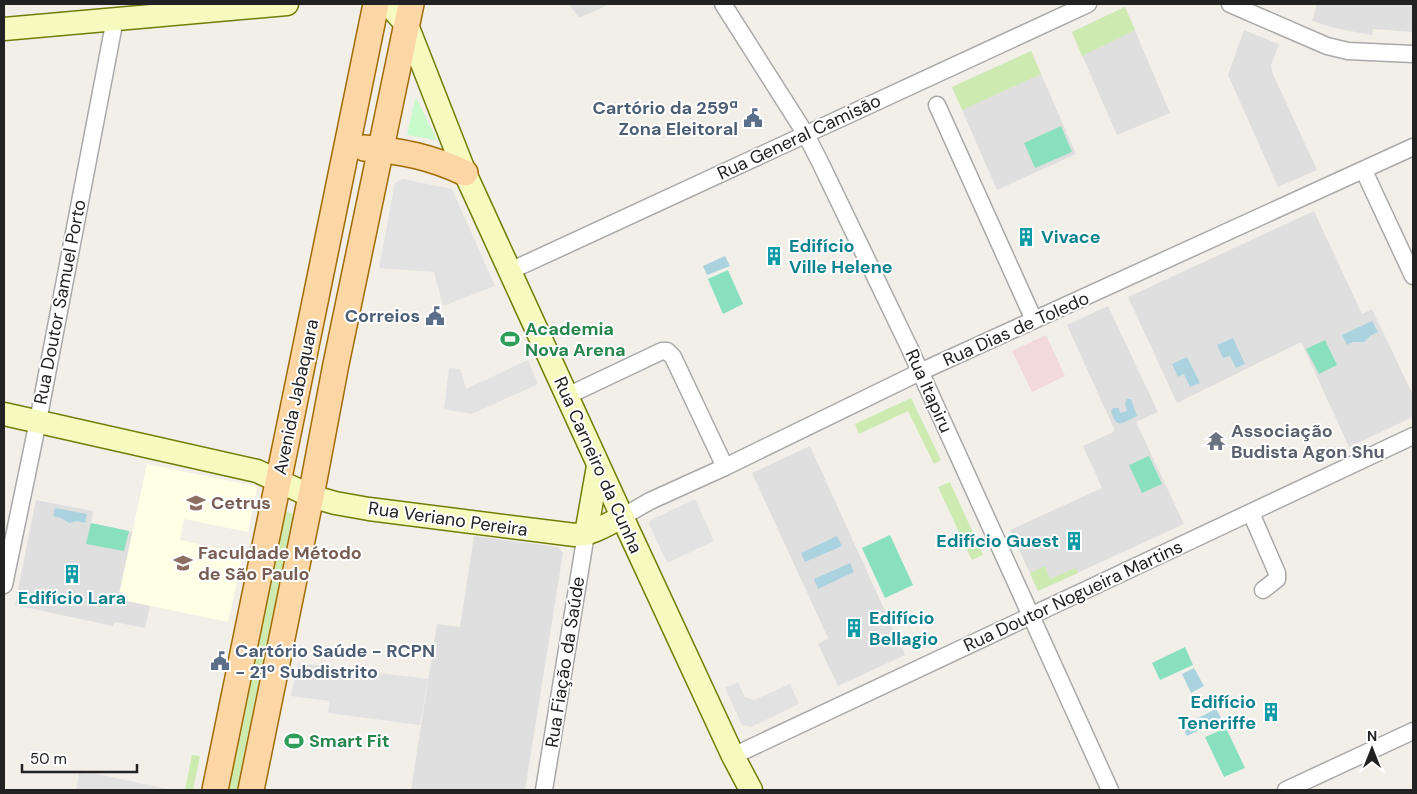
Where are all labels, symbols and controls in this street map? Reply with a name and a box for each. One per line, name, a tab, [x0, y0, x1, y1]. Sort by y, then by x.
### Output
street label: Rua General Camisão	[713, 89, 885, 185]
place label: Cartório da 259ª Zona Eleitoral	[592, 96, 738, 141]
public building icon: Cartório da 259ª Zona Eleitoral	[742, 107, 764, 129]
street label: Rua Doutor Samuel Porto	[28, 198, 92, 406]
place label: Vivace	[1041, 225, 1101, 249]
building icon: Vivace	[1015, 226, 1037, 248]
place label: Edifício Ville Helene	[789, 234, 893, 279]
building icon: Edifício Ville Helene	[763, 245, 785, 267]
street label: Rua Dias de Toledo	[939, 286, 1093, 372]
place label: Correios	[345, 304, 420, 328]
public building icon: Correios	[424, 305, 446, 327]
street label: Avenida Jabaquara	[268, 317, 324, 477]
place label: Academia Nova Arena	[525, 317, 626, 362]
sports icon: Academia Nova Arena	[499, 328, 521, 350]
street label: Rua Itapiru	[900, 345, 958, 437]
street label: Rua Carneiro da Cunha	[548, 373, 648, 557]
place label: Associação Budista Agon Shu	[1231, 419, 1385, 464]
temple icon: Associação Budista Agon Shu	[1205, 430, 1227, 452]
place label: Cetrus	[211, 491, 271, 515]
school or university icon: Cetrus	[185, 492, 207, 514]
street label: Rua Veriano Pereira	[367, 496, 529, 542]
place label: Edifício Guest	[936, 529, 1059, 553]
building icon: Edifício Guest	[1063, 530, 1085, 552]
street label: Rua Doutor Nogueira Martins	[960, 535, 1186, 657]
place label: Faculdade Método de São Paulo	[198, 541, 362, 586]
school or university icon: Faculdade Método de São Paulo	[172, 552, 194, 574]
building icon: Edifício Lara	[61, 563, 83, 585]
street label: Rua Fiação da Saúde	[540, 575, 590, 749]
place label: Edifício Lara	[18, 586, 126, 610]
place label: Edifício Bellagio	[869, 606, 938, 651]
building icon: Edifício Bellagio	[843, 617, 865, 639]
place label: Cartório Saúde - RCPN - 21º Subdistrito	[235, 639, 435, 684]
public building icon: Cartório Saúde - RCPN - 21º Subdistrito	[209, 650, 231, 672]
place label: Edifício Teneriffe	[1178, 690, 1256, 735]
building icon: Edifício Teneriffe	[1260, 701, 1282, 723]
north arrow	[1347, 724, 1397, 774]
text: N	[1367, 727, 1377, 745]
place label: Smart Fit	[309, 729, 389, 753]
sports icon: Smart Fit	[283, 730, 305, 752]
scale bar	[22, 742, 138, 774]
text: 50 m	[30, 749, 67, 769]

